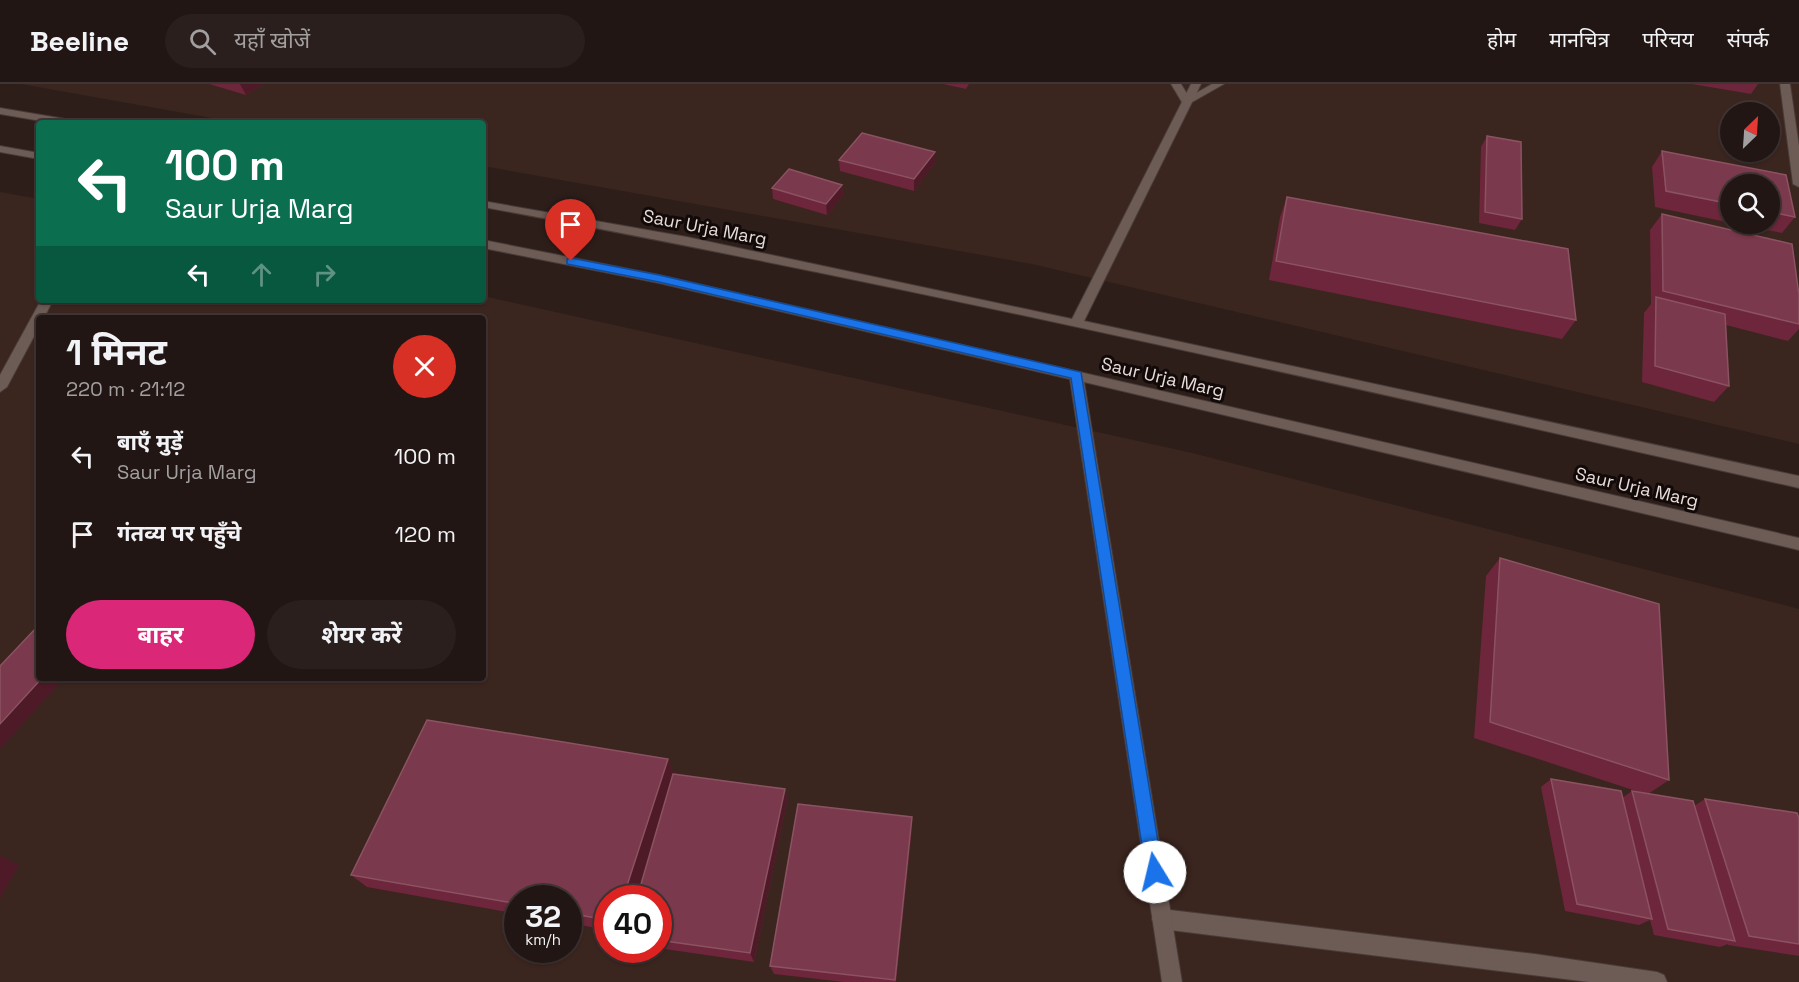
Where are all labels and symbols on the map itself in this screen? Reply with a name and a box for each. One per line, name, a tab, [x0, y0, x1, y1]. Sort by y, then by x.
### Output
north arrow	[1720, 102, 1780, 162]
pin	[545, 199, 596, 261]
street label: Saur Urja Marg	[641, 204, 769, 250]
street label: Saur Urja Marg	[1099, 352, 1227, 402]
street label: Saur Urja Marg	[1573, 462, 1701, 512]
position arrow	[1123, 840, 1187, 904]
speed limit sign: 40	[594, 885, 672, 963]

